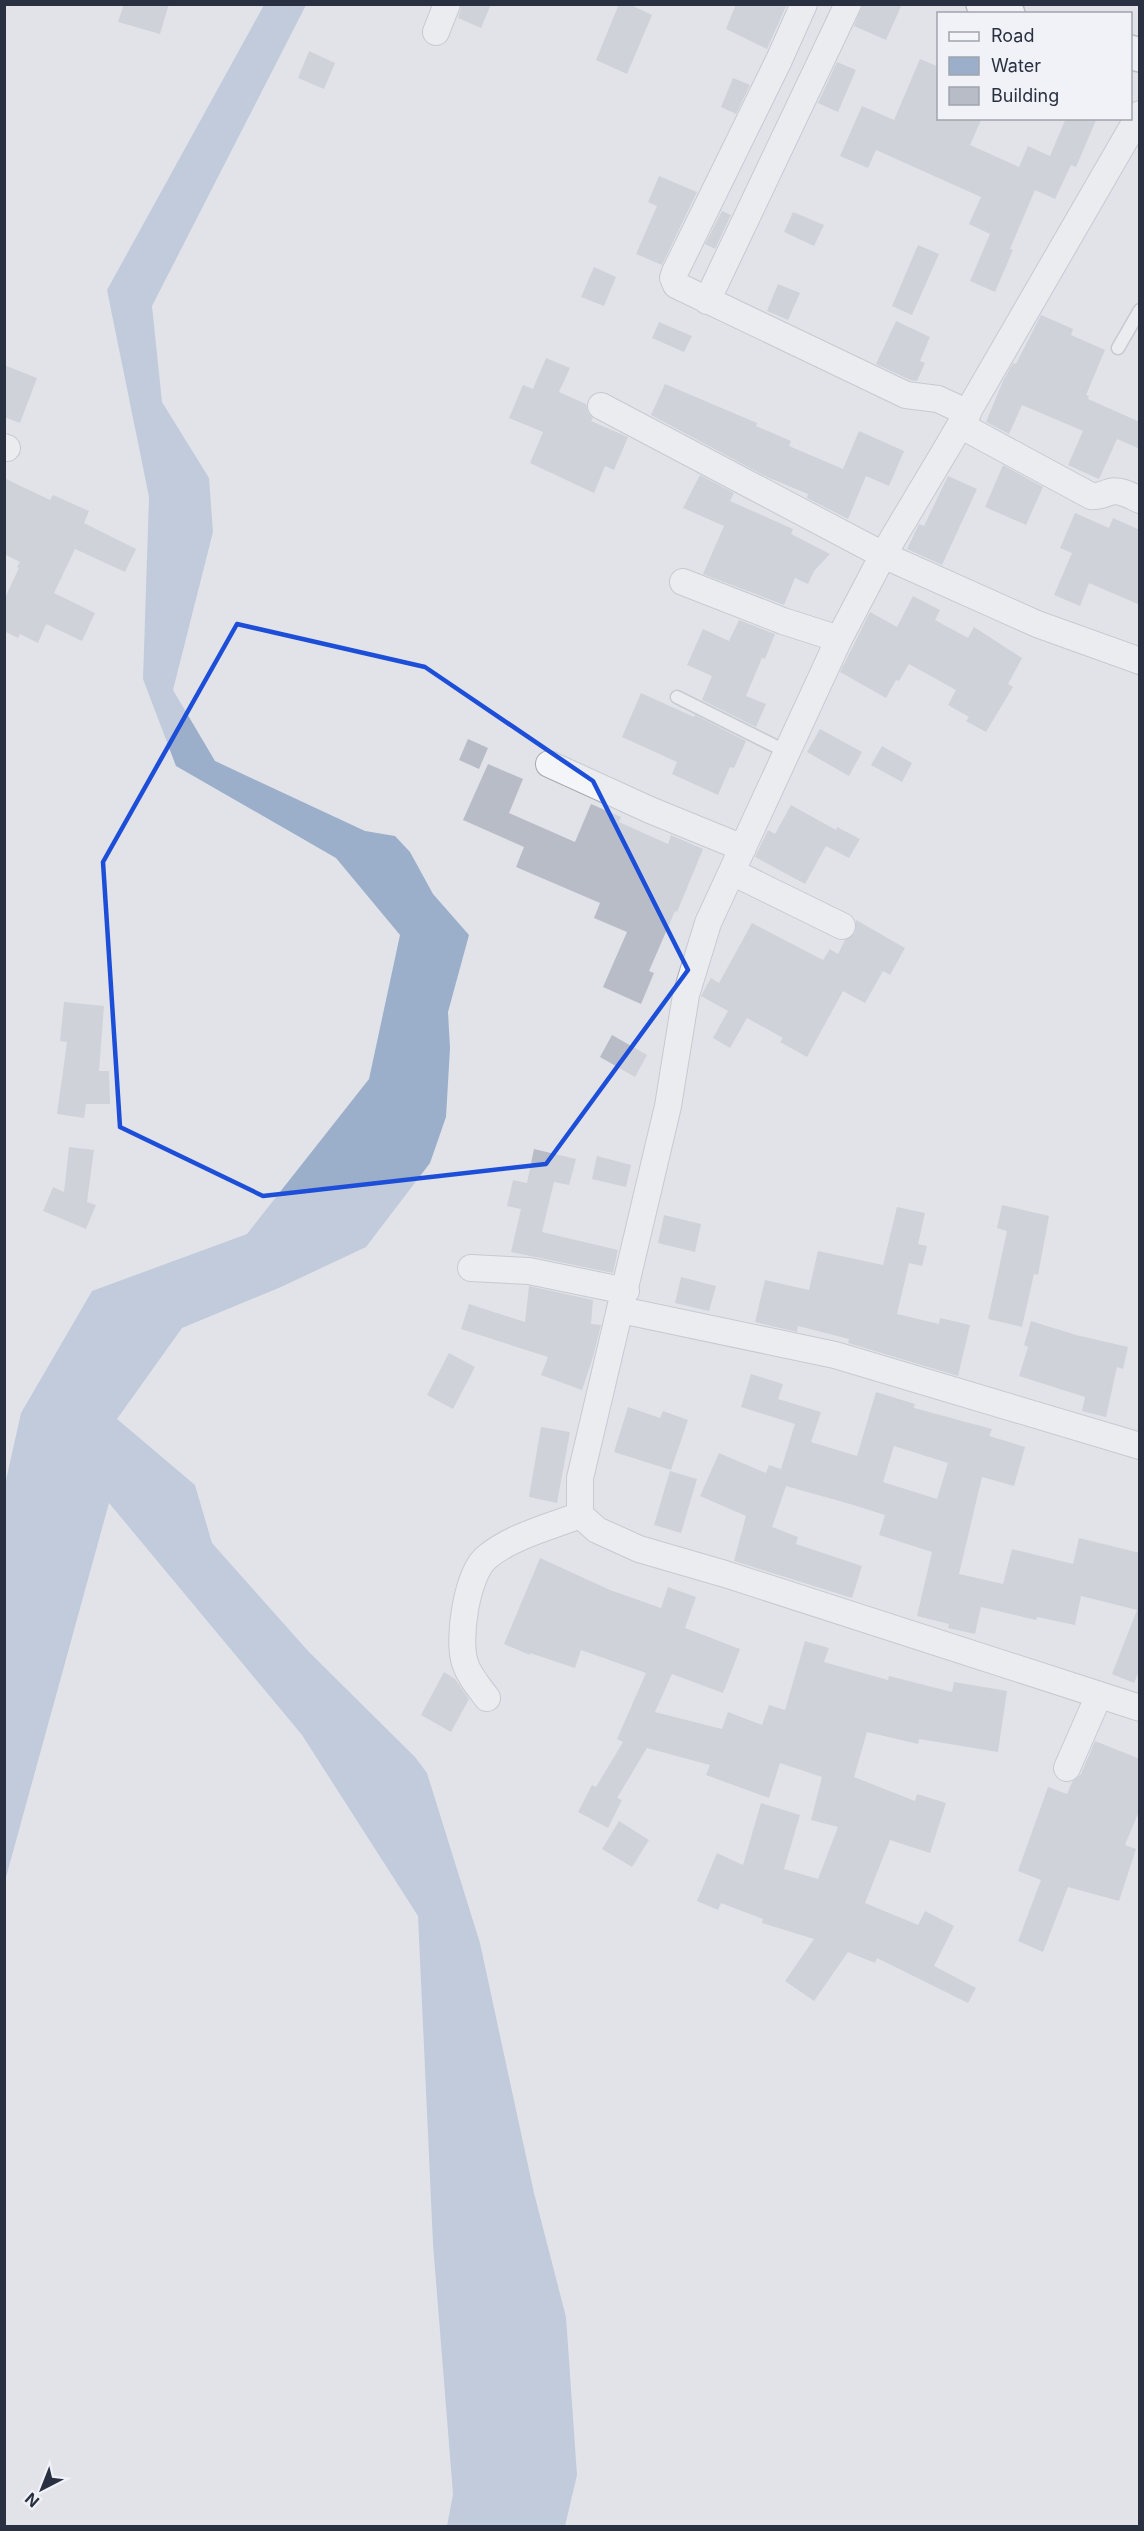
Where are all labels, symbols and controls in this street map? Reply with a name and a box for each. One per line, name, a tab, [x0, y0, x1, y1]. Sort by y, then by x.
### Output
legend	[937, 12, 1132, 120]
text: Road	[991, 25, 1034, 46]
text: Water	[991, 55, 1041, 76]
text: Building	[991, 85, 1059, 106]
north arrow	[12, 2459, 72, 2519]
text: N	[21, 2489, 43, 2512]

